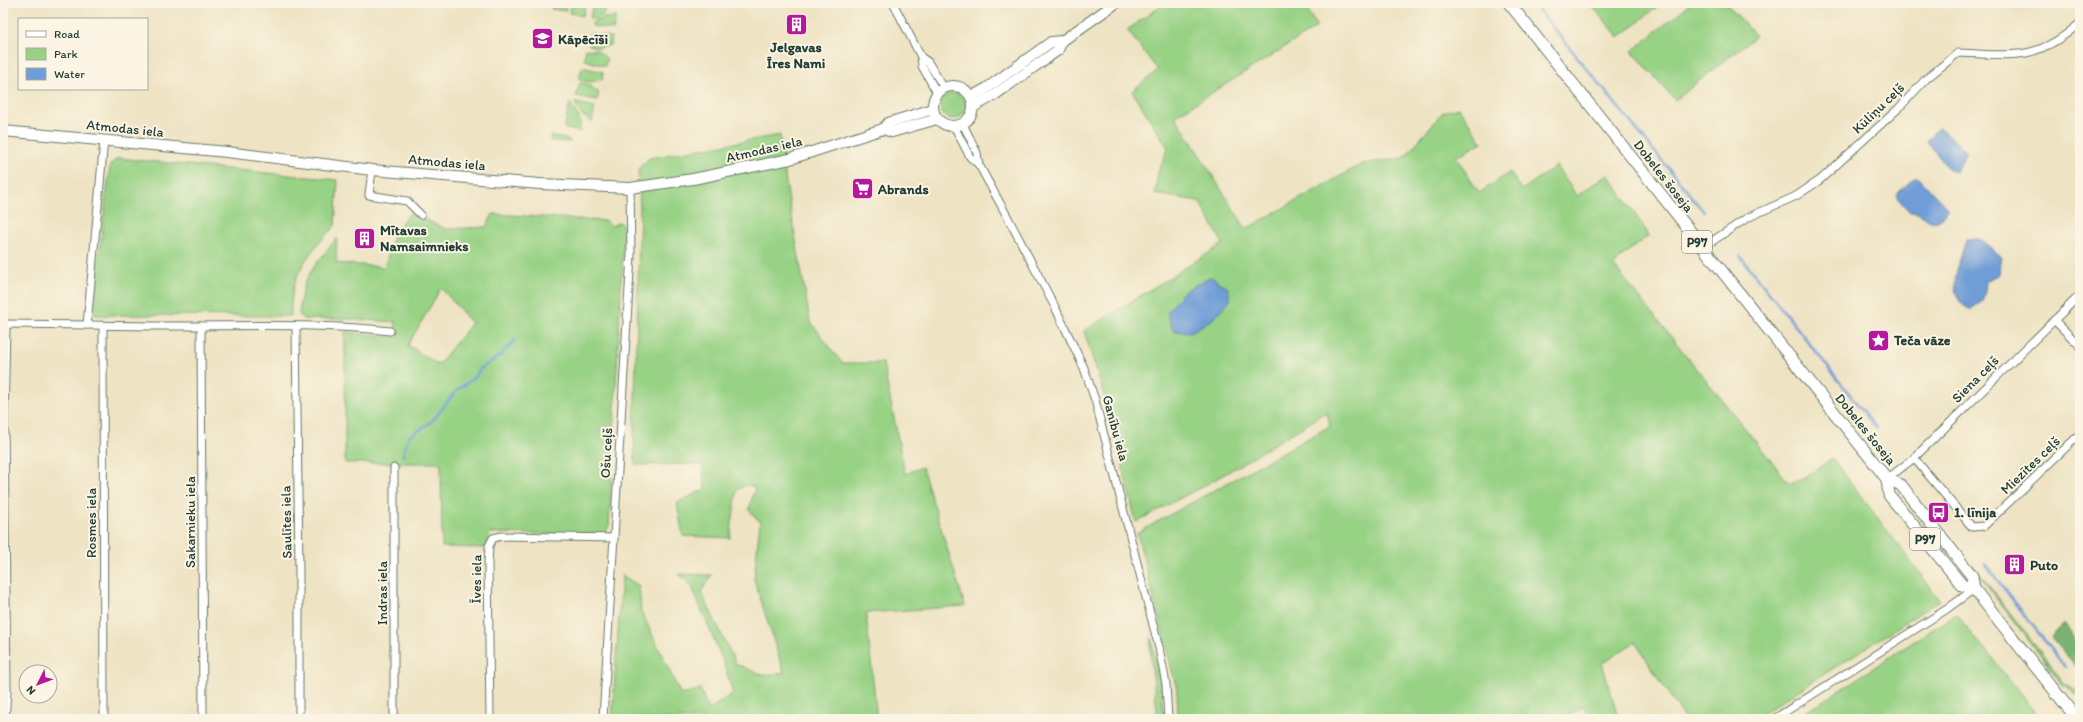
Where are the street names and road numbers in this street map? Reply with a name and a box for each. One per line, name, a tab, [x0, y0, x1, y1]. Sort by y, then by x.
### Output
street label: Kūliņu ceļš	[1849, 79, 1908, 137]
street label: Atmodas iela	[85, 116, 165, 141]
street label: Atmodas iela	[724, 132, 804, 167]
street label: Dobeles šoseja	[1630, 137, 1698, 217]
street label: Atmodas iela	[408, 151, 486, 174]
road number: P97	[1682, 231, 1712, 253]
street label: Siena ceļš	[1948, 352, 2002, 406]
street label: Dobeles šoseja	[1831, 390, 1900, 469]
street label: Ganību iela	[1099, 393, 1133, 463]
street label: Ošu ceļš	[597, 427, 616, 479]
street label: Miezītes ceļš	[1997, 433, 2064, 498]
street label: Sakarnieku iela	[182, 476, 199, 568]
street label: Saulītes iela	[277, 484, 296, 559]
street label: Rosmes iela	[83, 488, 100, 558]
road number: P97	[1910, 528, 1940, 550]
street label: Īves iela	[468, 553, 485, 604]
street label: Indras iela	[374, 560, 391, 625]

